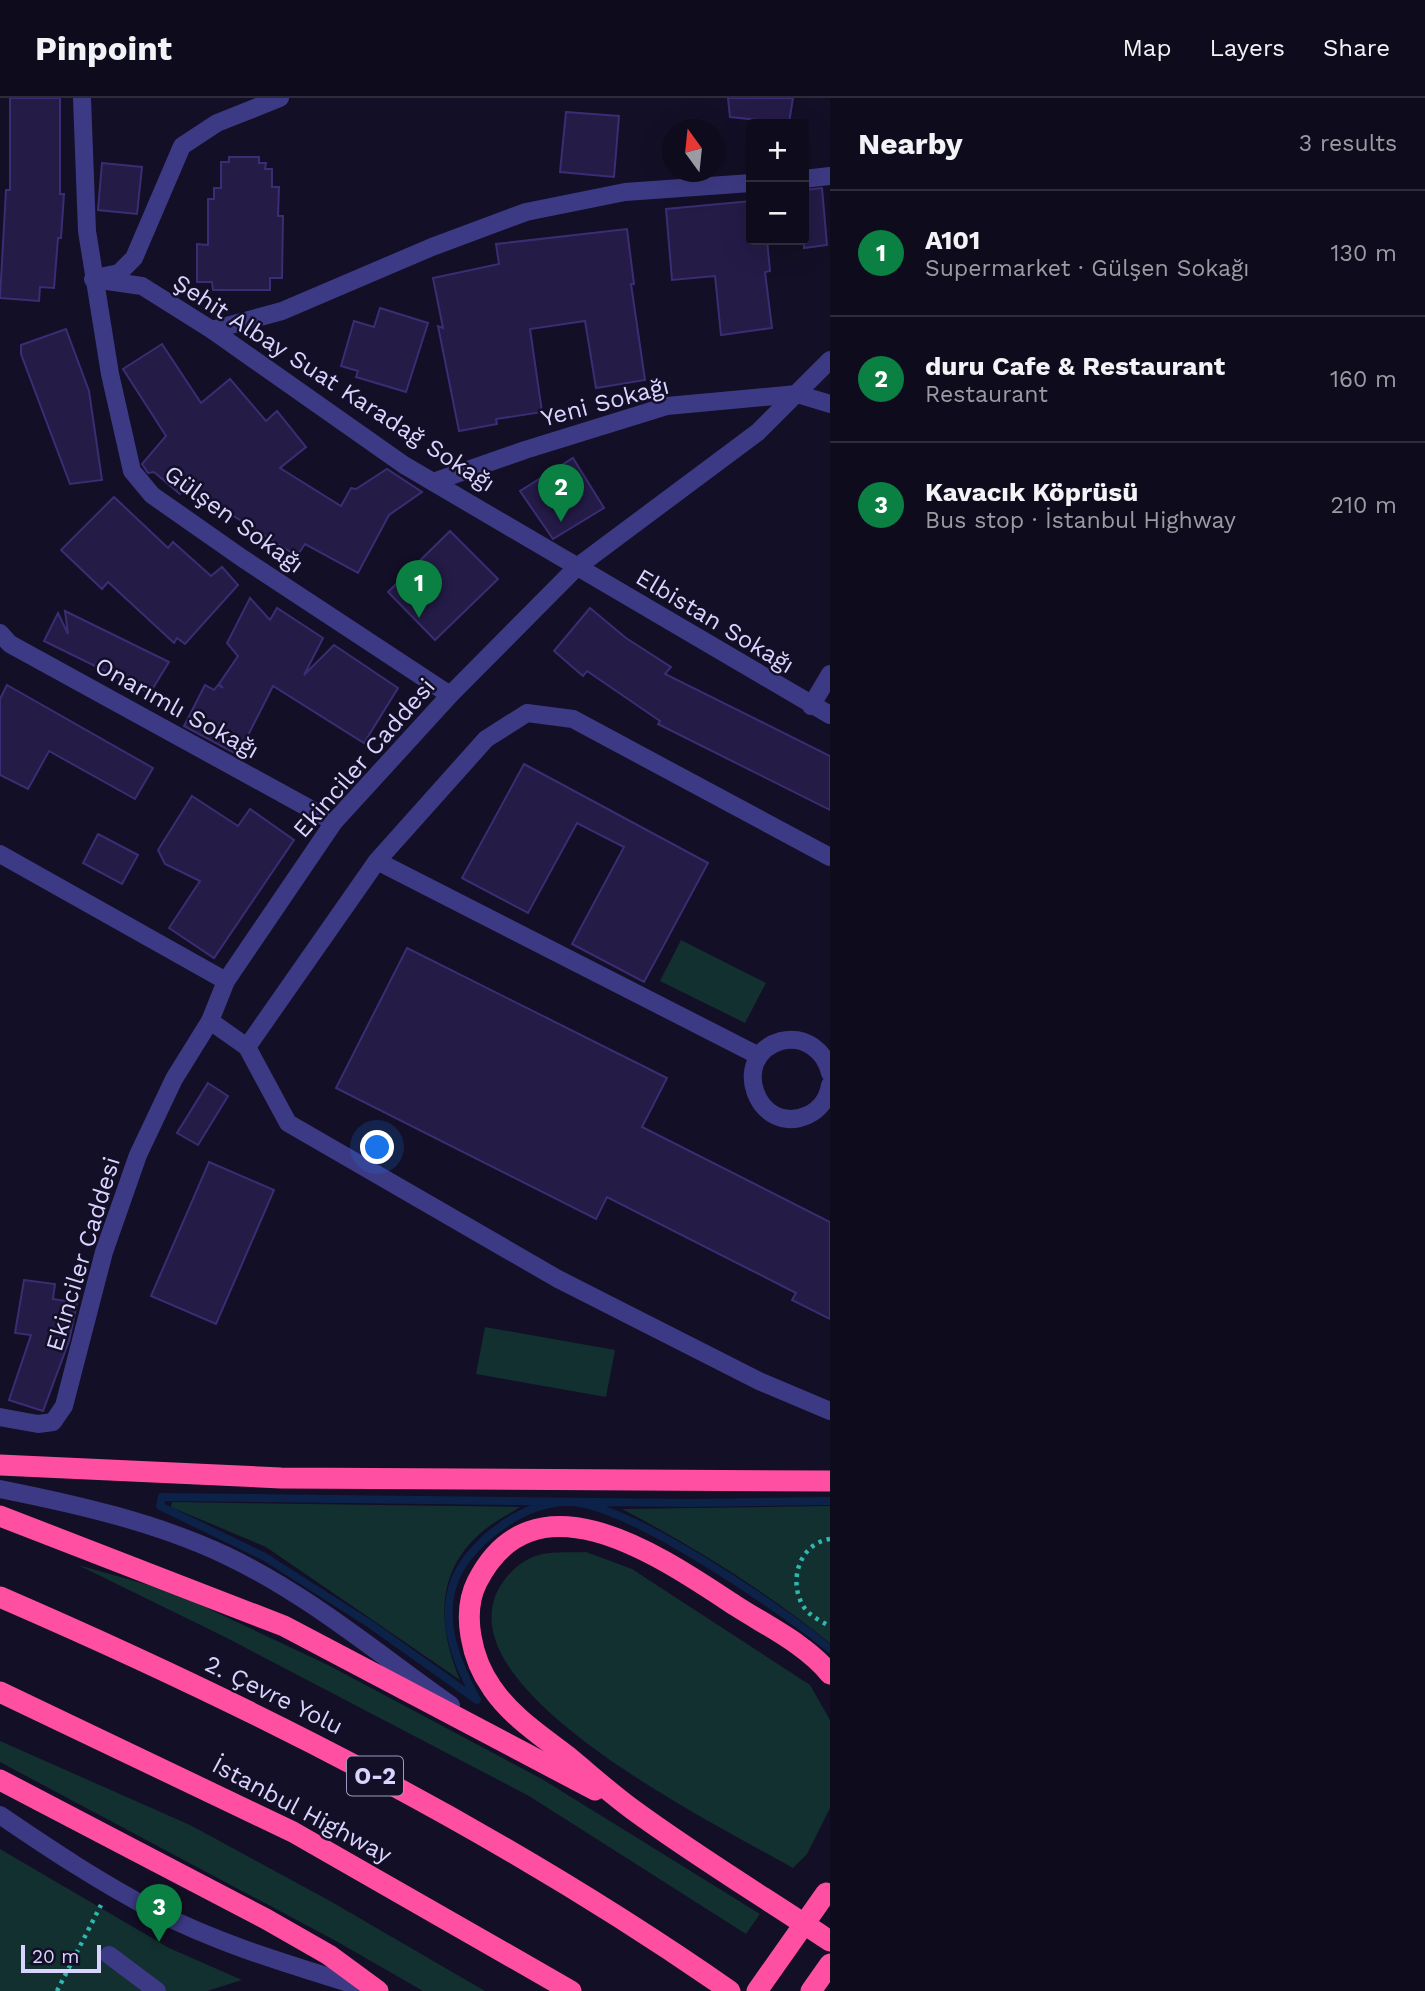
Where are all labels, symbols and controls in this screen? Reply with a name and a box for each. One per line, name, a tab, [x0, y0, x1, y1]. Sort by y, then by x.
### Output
text: Pinpoint	[35, 29, 172, 68]
text: Map	[1123, 34, 1171, 62]
text: Layers	[1209, 34, 1285, 62]
text: Share	[1323, 34, 1390, 62]
north arrow	[662, 119, 725, 182]
map controls	[746, 119, 809, 245]
button: +	[746, 119, 809, 182]
text: Nearby	[858, 126, 963, 161]
text: 3 results	[1299, 130, 1397, 157]
button: −	[746, 182, 809, 245]
text: A101	[925, 225, 980, 255]
text: 1	[876, 240, 886, 267]
text: 130 m	[1331, 240, 1397, 267]
text: Supermarket · Gülşen Sokağı	[925, 255, 1249, 282]
street label: Şehit Albay Suat Karadağ Sokağı	[168, 268, 500, 498]
text: duru Cafe & Restaurant	[925, 351, 1225, 381]
text: 2	[874, 366, 888, 393]
text: 160 m	[1330, 366, 1397, 393]
street label: Yeni Sokağı	[538, 372, 672, 432]
text: Restaurant	[925, 381, 1048, 408]
street label: Gülşen Sokağı	[159, 459, 309, 579]
pin: 2	[538, 464, 584, 522]
text: Kavacık Köprüsü	[925, 477, 1138, 507]
text: 3	[874, 492, 888, 519]
text: 210 m	[1331, 492, 1397, 519]
text: Bus stop · İstanbul Highway	[925, 507, 1236, 534]
pin: 1	[396, 560, 442, 618]
street label: Elbistan Sokağı	[631, 563, 799, 679]
street label: Onarımlı Sokağı	[90, 651, 264, 765]
street label: Ekinciler Caddesi	[287, 673, 441, 843]
your location	[360, 1130, 394, 1164]
street label: Ekinciler Caddesi	[40, 1153, 126, 1355]
street label: 2. Çevre Yolu	[200, 1650, 348, 1740]
street label: İstanbul Highway	[208, 1751, 397, 1869]
road number: O-2	[347, 1756, 403, 1796]
pin: 3	[136, 1884, 182, 1942]
scale bar	[21, 1942, 102, 1974]
text: 20 m	[32, 1945, 79, 1968]

